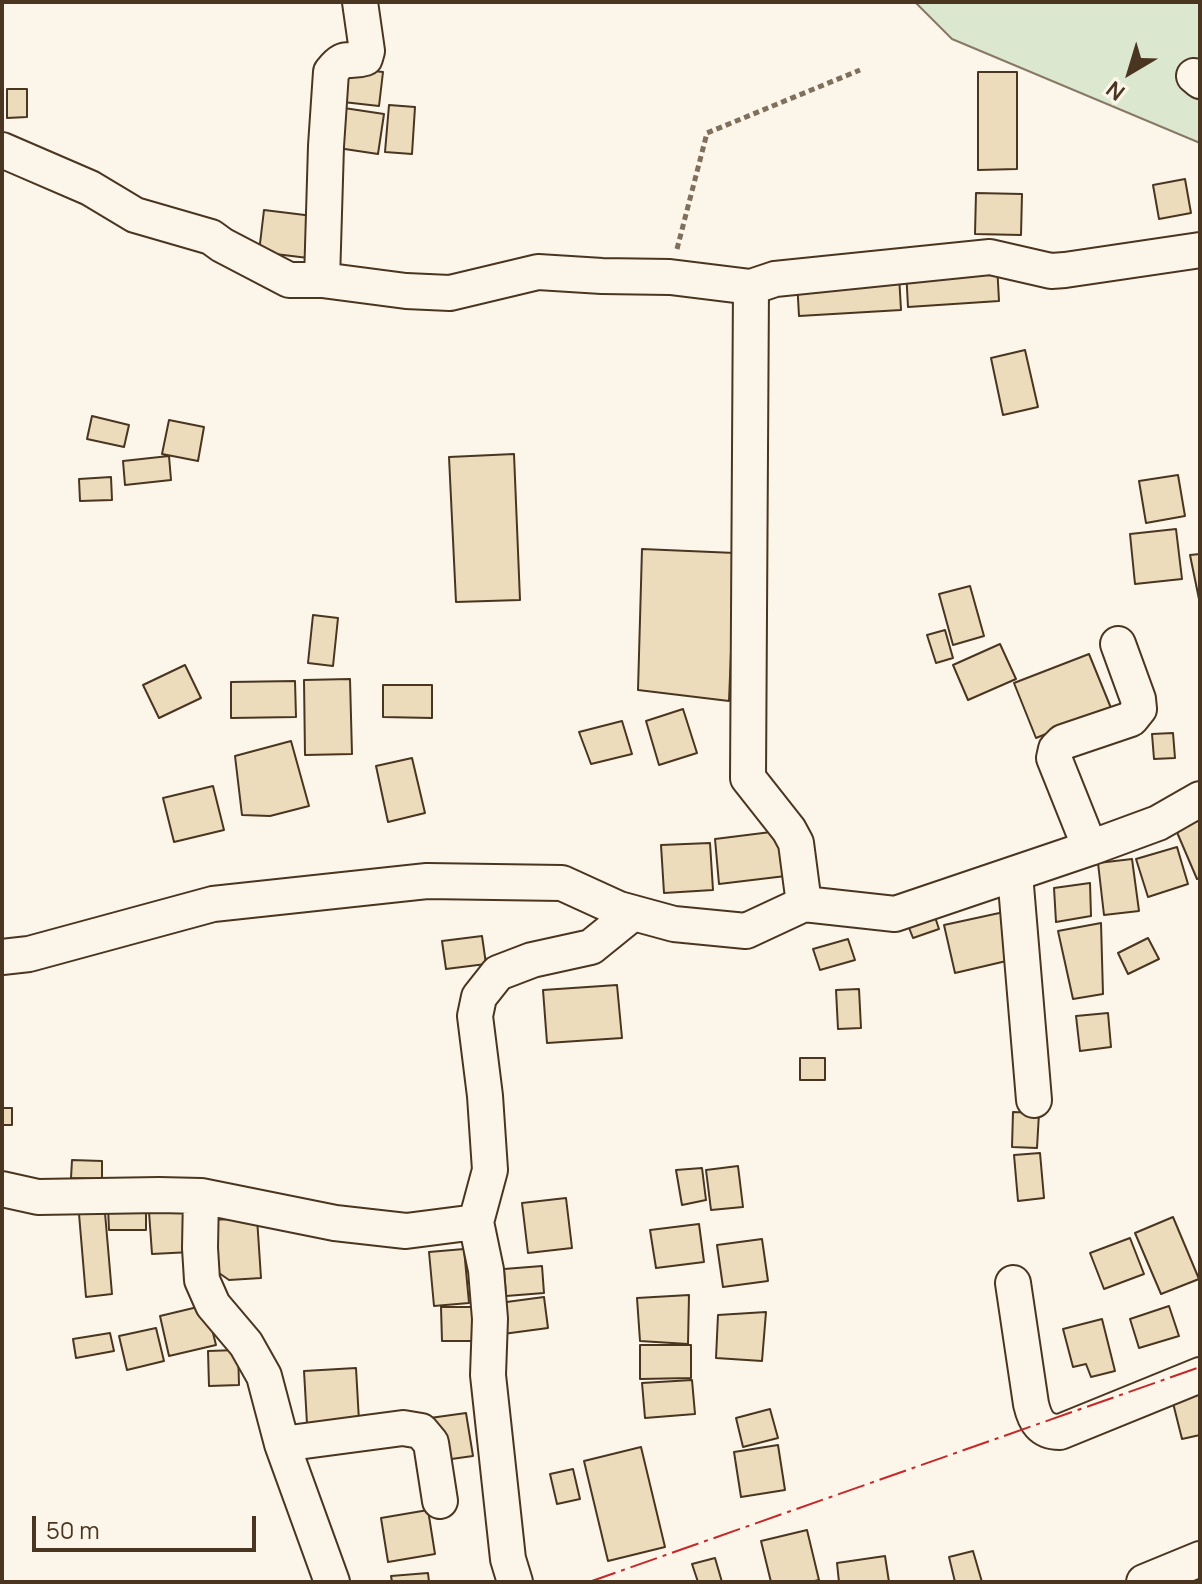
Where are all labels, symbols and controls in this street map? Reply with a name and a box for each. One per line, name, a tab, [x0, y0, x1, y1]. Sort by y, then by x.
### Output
north arrow	[1090, 32, 1170, 112]
text: N	[1100, 74, 1131, 108]
scale bar	[36, 1500, 260, 1550]
text: 50 m	[46, 1513, 100, 1546]

